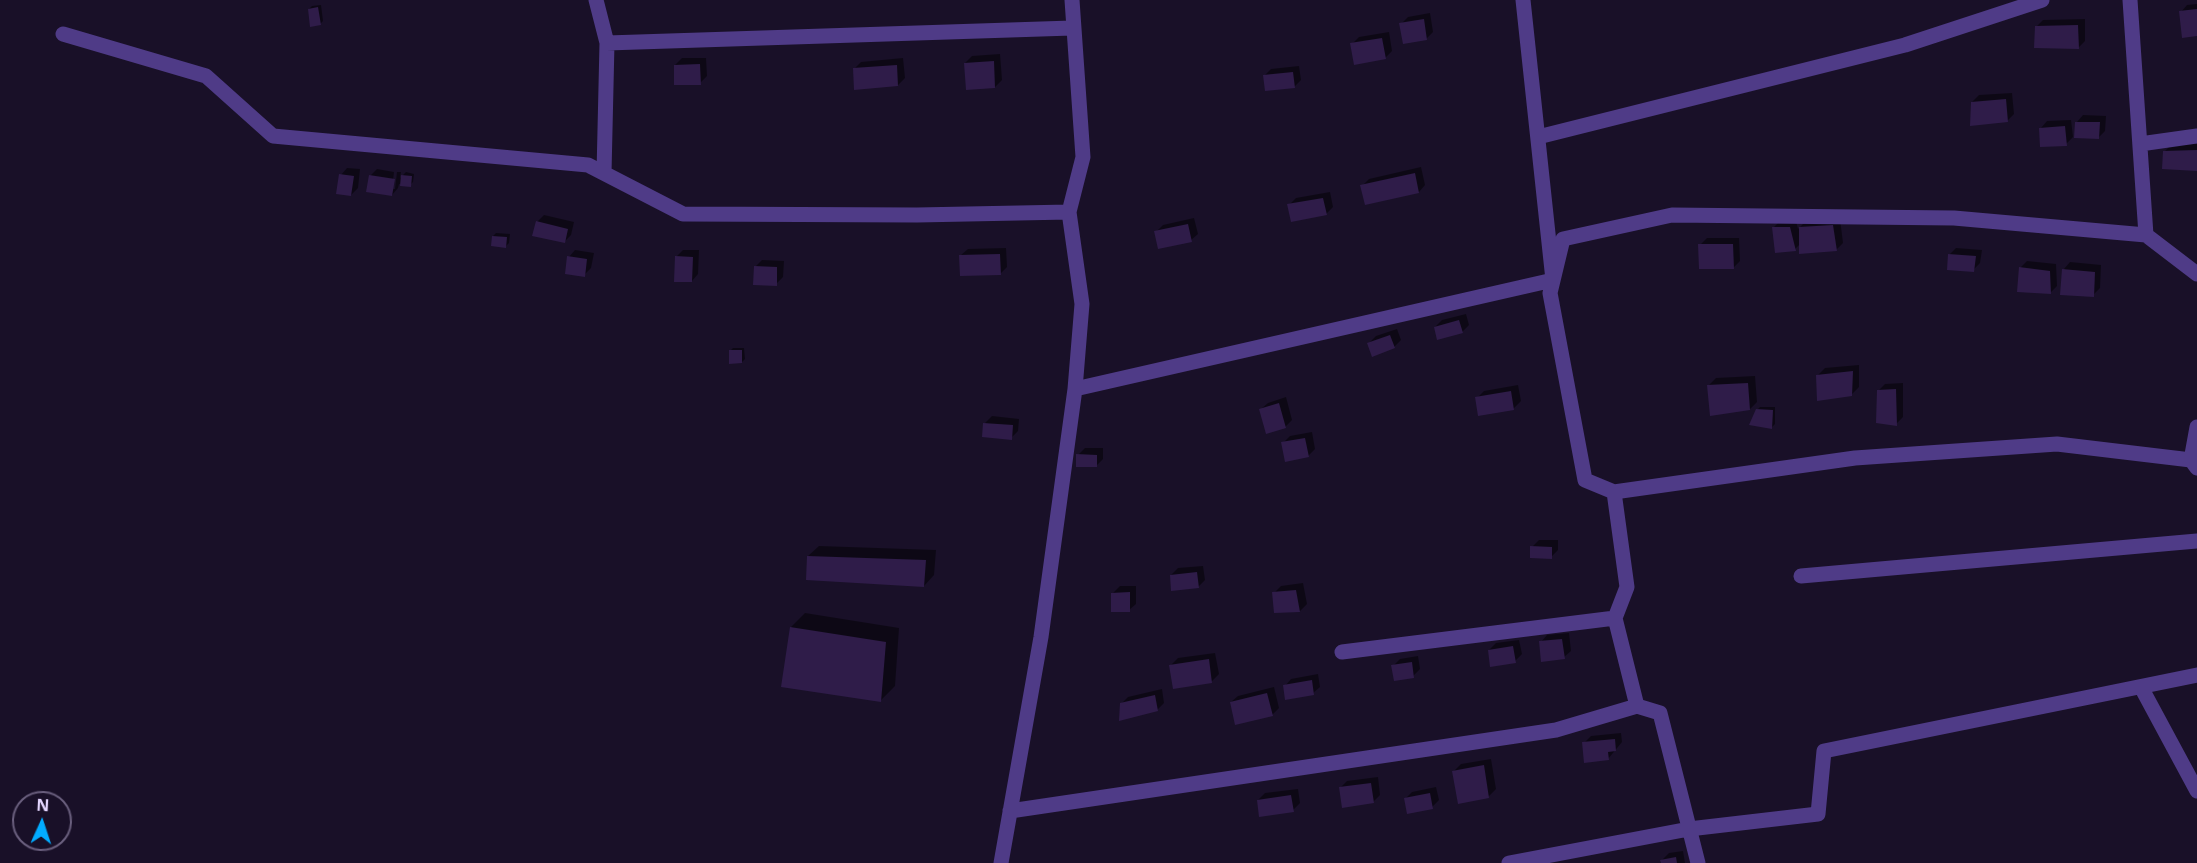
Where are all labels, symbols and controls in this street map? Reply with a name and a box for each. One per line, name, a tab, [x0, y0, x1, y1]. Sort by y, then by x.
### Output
north arrow	[12, 791, 72, 851]
text: N	[36, 794, 50, 816]

